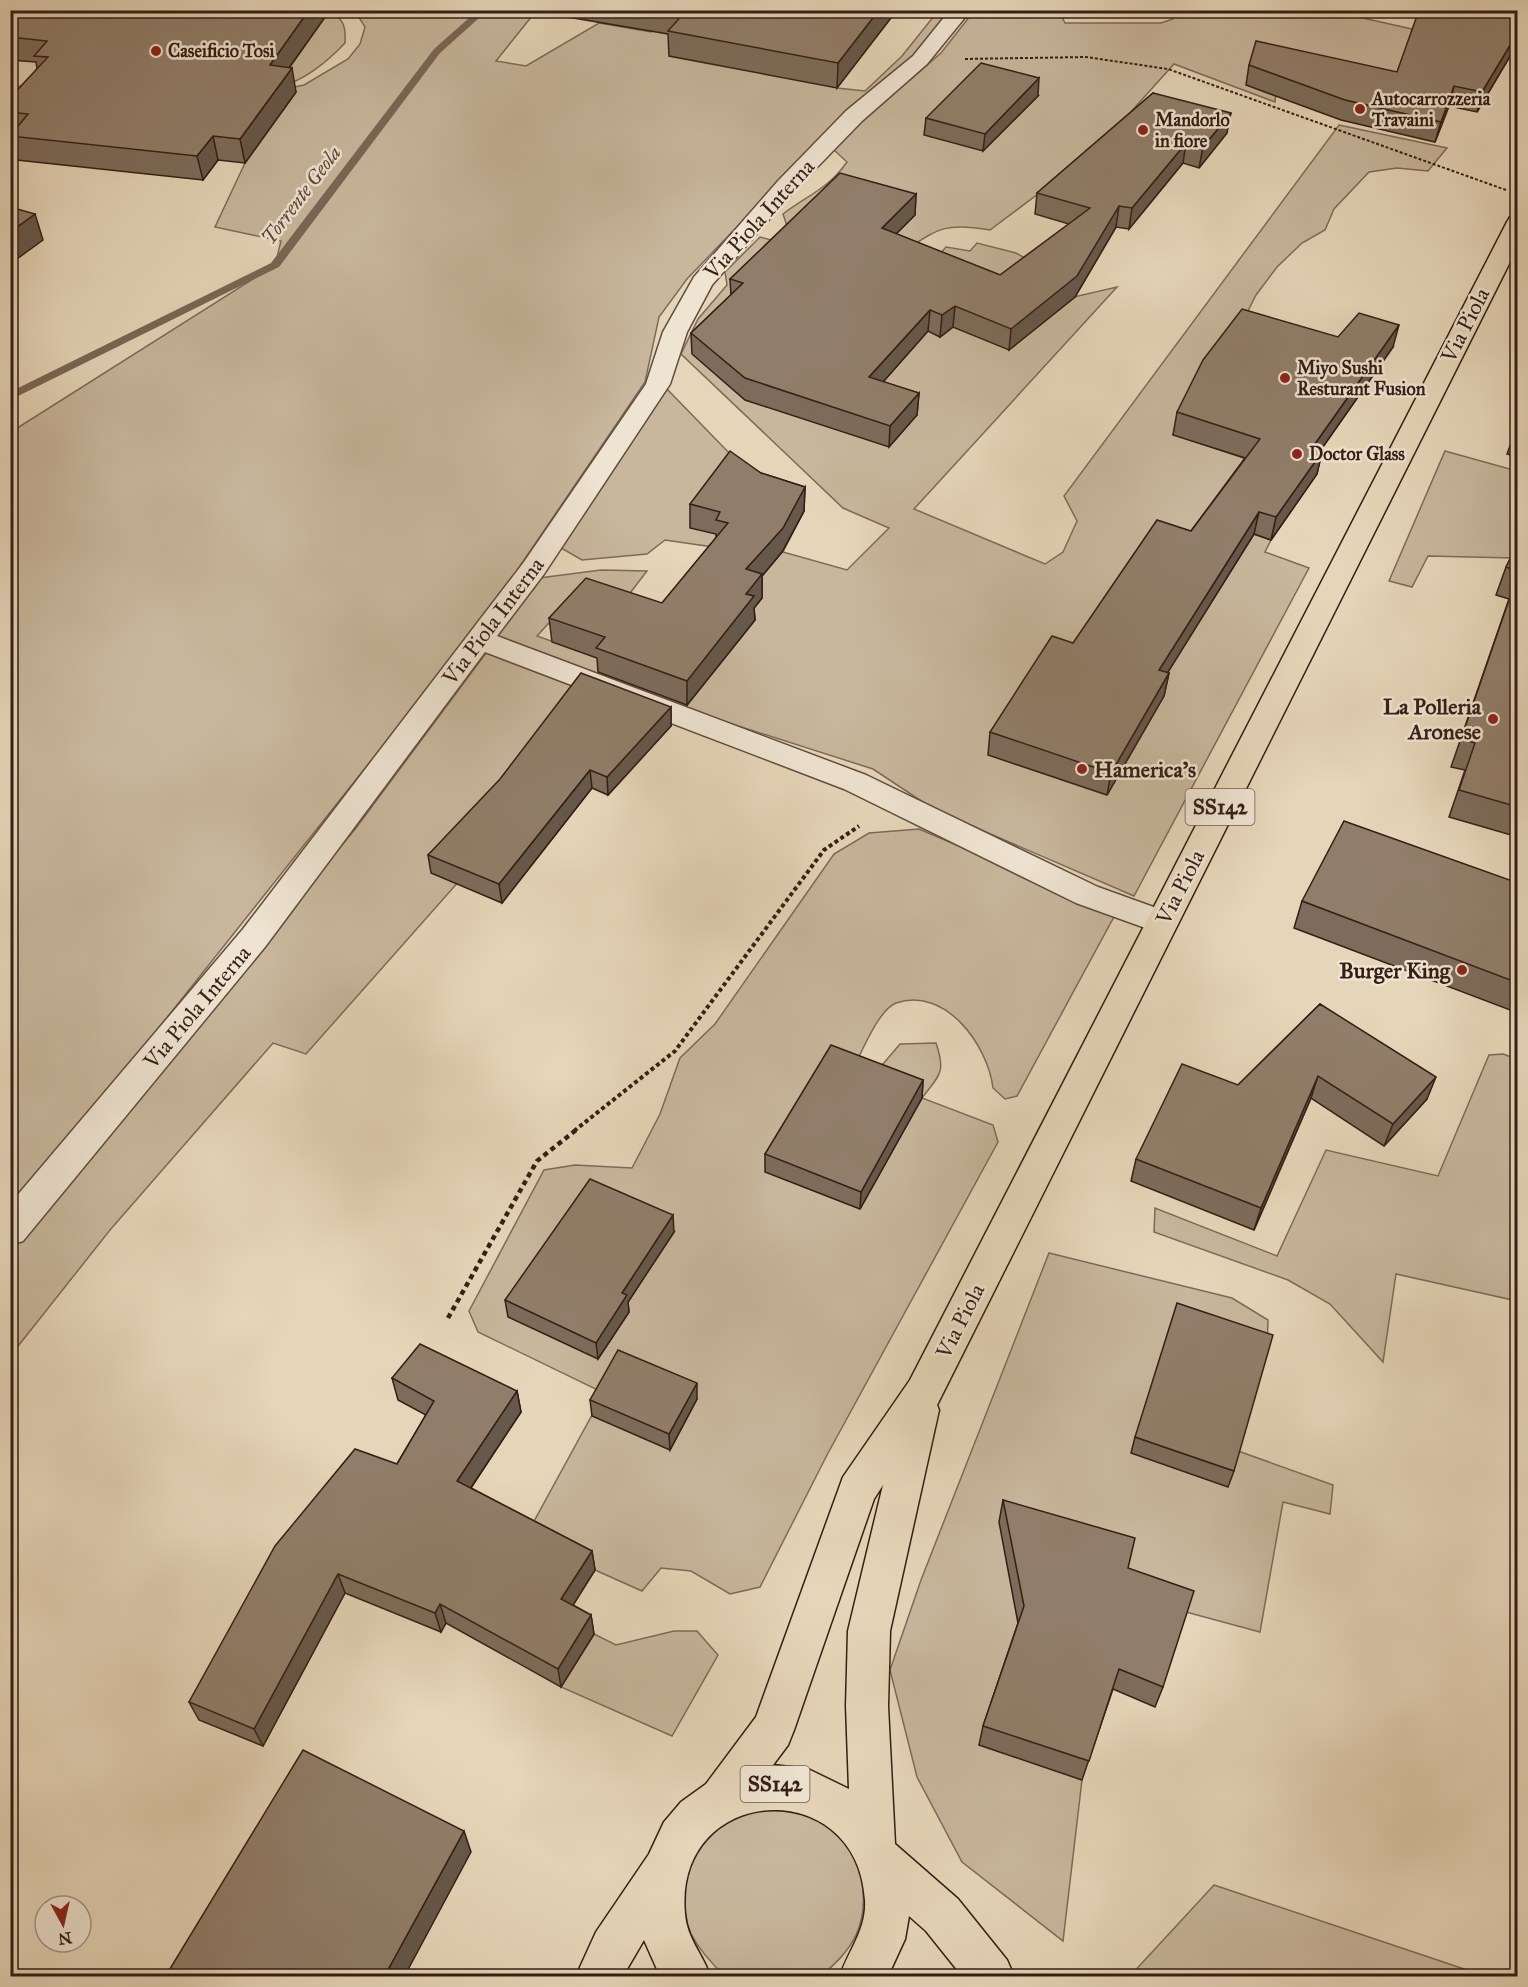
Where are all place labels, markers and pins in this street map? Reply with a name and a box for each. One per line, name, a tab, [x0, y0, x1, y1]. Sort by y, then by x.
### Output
place label: Caseificio Tosi	[168, 40, 275, 62]
marker: Caseificio Tosi	[149, 44, 163, 58]
place label: Autocarrozzeria Travaini	[1371, 88, 1491, 131]
marker: Autocarrozzeria Travaini	[1353, 102, 1367, 116]
place label: Mandorlo in fiore	[1155, 109, 1230, 152]
marker: Mandorlo in fiore	[1136, 123, 1150, 137]
place label: Miyo Sushi Resturant Fusion	[1297, 357, 1426, 400]
marker: Miyo Sushi Resturant Fusion	[1278, 371, 1292, 385]
place label: Doctor Glass	[1309, 443, 1405, 465]
marker: Doctor Glass	[1290, 447, 1304, 461]
place label: La Polleria Aronese	[1383, 693, 1482, 745]
marker: La Polleria Aronese	[1486, 712, 1500, 726]
place label: Hamerica’s	[1094, 756, 1196, 783]
marker: Hamerica’s	[1075, 762, 1089, 776]
place label: Burger King	[1339, 957, 1451, 984]
marker: Burger King	[1455, 963, 1469, 977]

